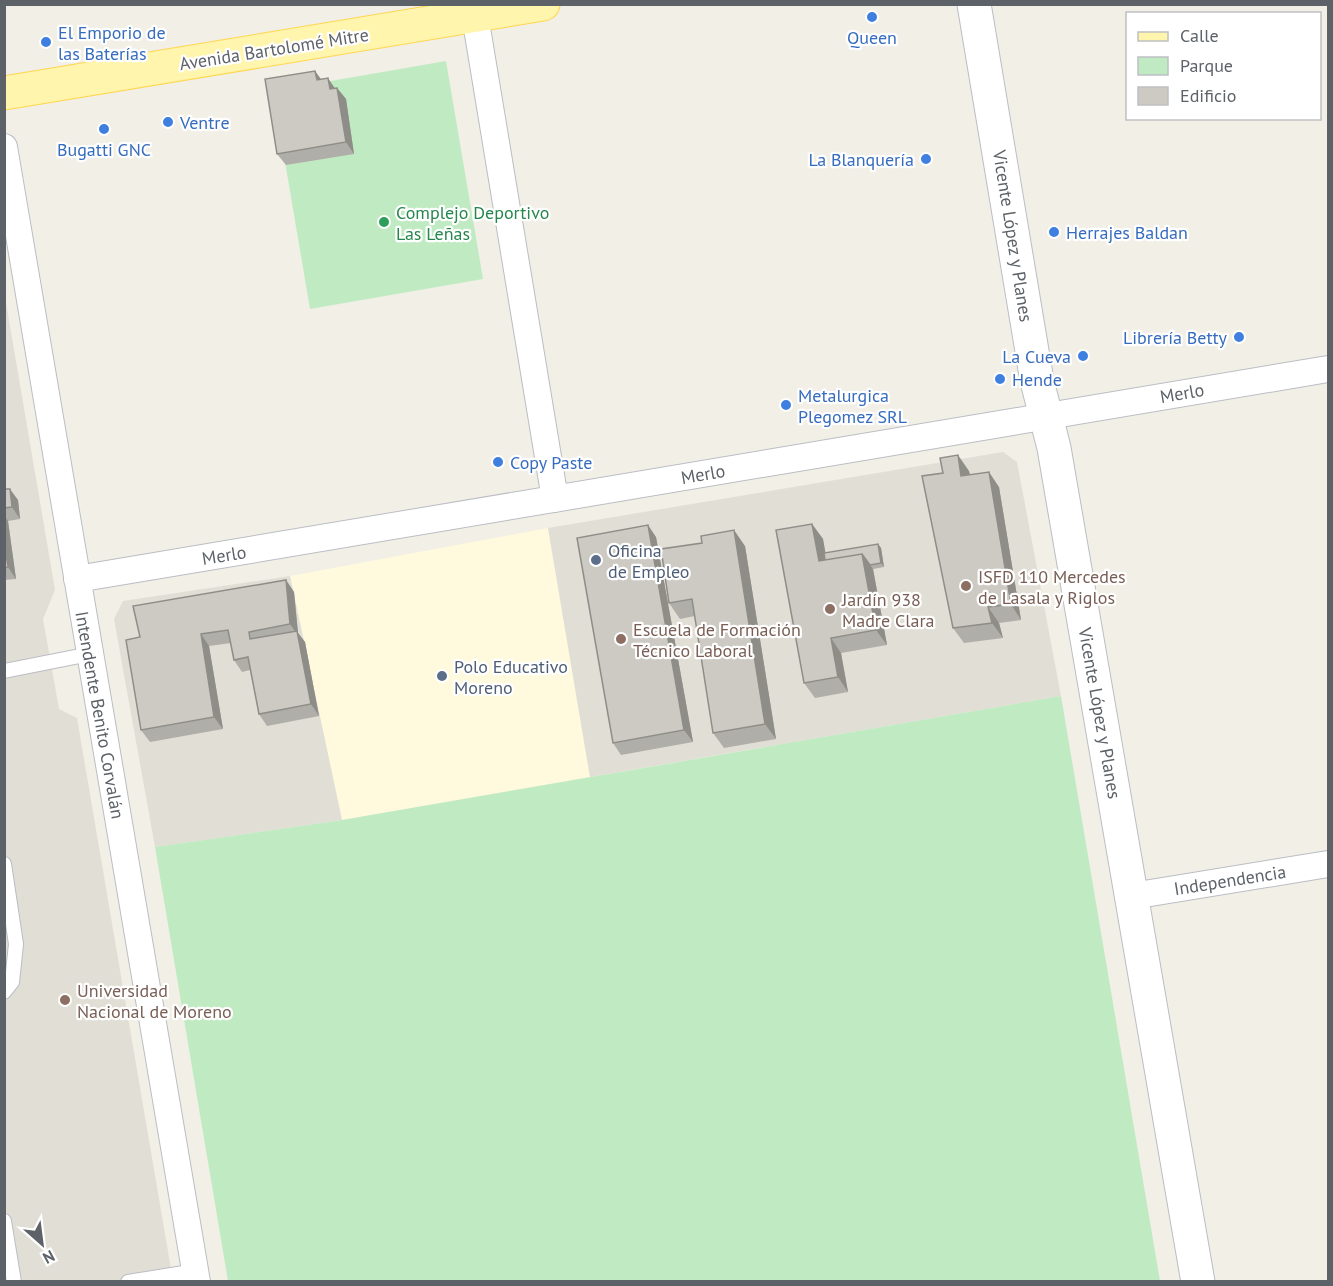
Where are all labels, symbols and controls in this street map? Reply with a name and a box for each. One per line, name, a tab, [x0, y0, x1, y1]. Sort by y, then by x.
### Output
marker: Queen	[865, 10, 879, 24]
legend	[1126, 12, 1321, 120]
place label: El Emporio de las Baterías	[58, 21, 166, 65]
street label: Avenida Bartolomé Mitre	[178, 23, 370, 75]
text: Calle	[1180, 24, 1219, 47]
place label: Queen	[847, 26, 897, 49]
marker: El Emporio de las Baterías	[39, 35, 53, 49]
text: Parque	[1180, 54, 1233, 77]
text: Edificio	[1180, 84, 1236, 107]
place label: Ventre	[179, 111, 230, 134]
marker: Ventre	[161, 115, 175, 129]
marker: Bugatti GNC	[97, 122, 111, 136]
place label: Bugatti GNC	[57, 138, 151, 161]
street label: Vicente López y Planes	[988, 147, 1038, 324]
place label: La Blanquería	[808, 148, 914, 171]
marker: La Blanquería	[919, 152, 933, 166]
place label: Complejo Deportivo Las Leñas	[396, 201, 549, 245]
marker: Complejo Deportivo Las Leñas	[377, 215, 391, 229]
place label: Herrajes Baldan	[1066, 221, 1188, 244]
marker: Herrajes Baldan	[1047, 225, 1061, 239]
place label: Librería Betty	[1123, 326, 1228, 349]
marker: Librería Betty	[1232, 330, 1246, 344]
place label: La Cueva	[1002, 345, 1071, 368]
marker: La Cueva	[1076, 349, 1090, 363]
place label: Hende	[1012, 368, 1062, 391]
marker: Hende	[993, 372, 1007, 386]
street label: Merlo	[1158, 378, 1206, 408]
place label: Metalurgica Plegomez SRL	[798, 384, 907, 428]
marker: Metalurgica Plegomez SRL	[779, 398, 793, 412]
place label: Copy Paste	[510, 451, 592, 474]
marker: Copy Paste	[491, 455, 505, 469]
street label: Merlo	[679, 459, 727, 489]
place label: Oficina de Empleo	[608, 539, 690, 583]
street label: Merlo	[200, 540, 248, 570]
marker: Oficina de Empleo	[589, 553, 603, 567]
place label: ISFD 110 Mercedes de Lasala y Riglos	[978, 565, 1126, 609]
marker: ISFD 110 Mercedes de Lasala y Riglos	[959, 579, 973, 593]
place label: Jardín 938 Madre Clara	[841, 588, 934, 632]
marker: Jardín 938 Madre Clara	[823, 602, 837, 616]
street label: Intendente Benito Corvalán	[70, 609, 130, 821]
place label: Escuela de Formación Técnico Laboral	[633, 618, 801, 662]
street label: Vicente López y Planes	[1073, 625, 1126, 800]
marker: Escuela de Formación Técnico Laboral	[614, 632, 628, 646]
place label: Polo Educativo Moreno	[454, 655, 568, 699]
marker: Polo Educativo Moreno	[435, 669, 449, 683]
street label: Independencia	[1172, 860, 1288, 900]
place label: Universidad Nacional de Moreno	[77, 979, 232, 1023]
marker: Universidad Nacional de Moreno	[58, 993, 72, 1007]
north arrow	[12, 1214, 72, 1274]
text: N	[40, 1246, 58, 1269]

